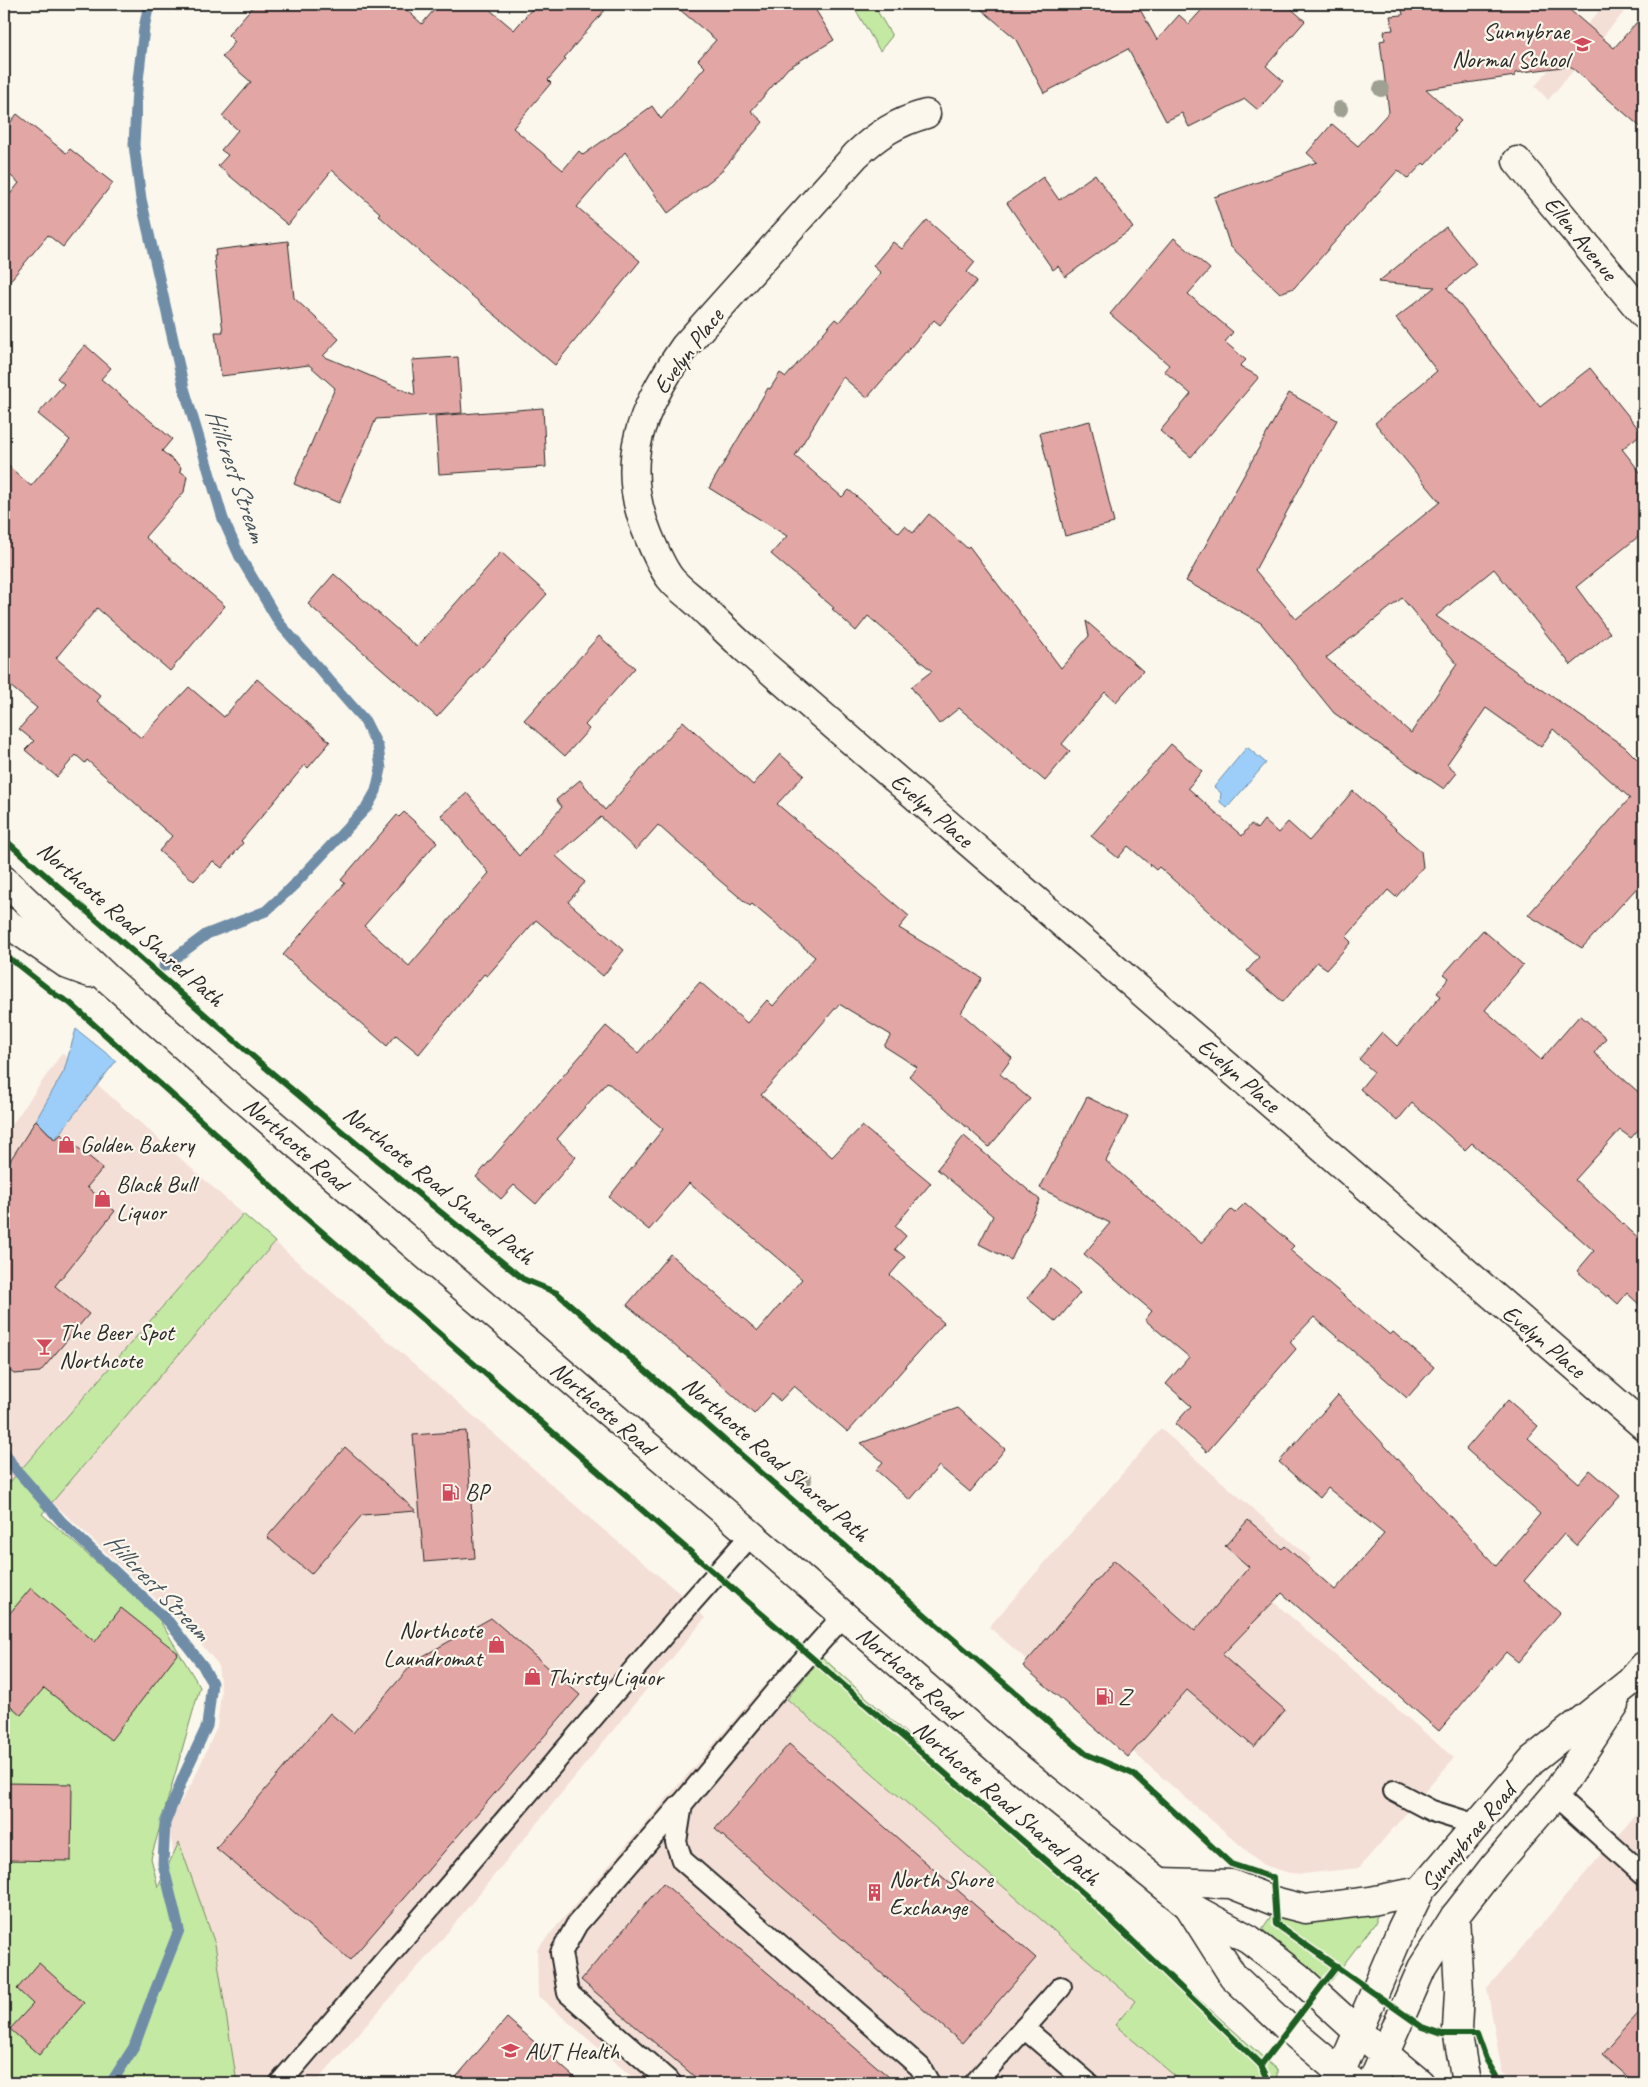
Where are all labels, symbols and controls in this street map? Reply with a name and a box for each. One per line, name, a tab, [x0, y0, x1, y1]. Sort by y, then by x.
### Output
place label: Sunnybrae Normal School	[1452, 16, 1573, 74]
school or university icon: Sunnybrae Normal School	[1573, 35, 1593, 55]
street label: Ellen Avenue	[1538, 190, 1626, 288]
street label: Evelyn Place	[646, 300, 731, 400]
water label: Hillcrest Stream	[198, 404, 274, 548]
street label: Evelyn Place	[885, 766, 981, 855]
street label: Northcote Road Shared Path	[32, 835, 231, 1014]
street label: Evelyn Place	[1192, 1031, 1288, 1120]
street label: Northcote Road	[237, 1090, 357, 1200]
street label: Northcote Road Shared Path	[337, 1099, 542, 1272]
place label: Golden Bakery	[80, 1129, 196, 1159]
shop icon: Golden Bakery	[56, 1134, 76, 1154]
place label: Black Bull Liquor	[116, 1169, 199, 1227]
shop icon: Black Bull Liquor	[92, 1188, 112, 1208]
street label: Evelyn Place	[1496, 1298, 1593, 1386]
place label: The Beer Spot Northcote	[59, 1317, 176, 1375]
bar icon: The Beer Spot Northcote	[35, 1336, 55, 1356]
street label: Northcote Road	[544, 1354, 664, 1464]
street label: Northcote Road Shared Path	[677, 1370, 876, 1549]
place label: BP	[465, 1477, 491, 1507]
fuel station icon: BP	[441, 1482, 461, 1502]
water label: Hillcrest Stream	[98, 1526, 218, 1649]
place label: Northcote Laundromat	[383, 1615, 484, 1673]
street label: Northcote Road	[850, 1619, 970, 1729]
shop icon: Northcote Laundromat	[486, 1634, 506, 1654]
place label: Thirsty Liquor	[547, 1662, 665, 1692]
shop icon: Thirsty Liquor	[523, 1667, 543, 1687]
place label: Z	[1118, 1682, 1134, 1712]
fuel station icon: Z	[1094, 1687, 1114, 1707]
street label: Northcote Road Shared Path	[908, 1714, 1107, 1893]
street label: Sunnybrae Road	[1414, 1774, 1524, 1897]
place label: North Shore Exchange	[889, 1864, 995, 1922]
building icon: North Shore Exchange	[865, 1883, 885, 1903]
place label: AUT Health	[525, 2036, 620, 2066]
school or university icon: AUT Health	[501, 2041, 521, 2061]

